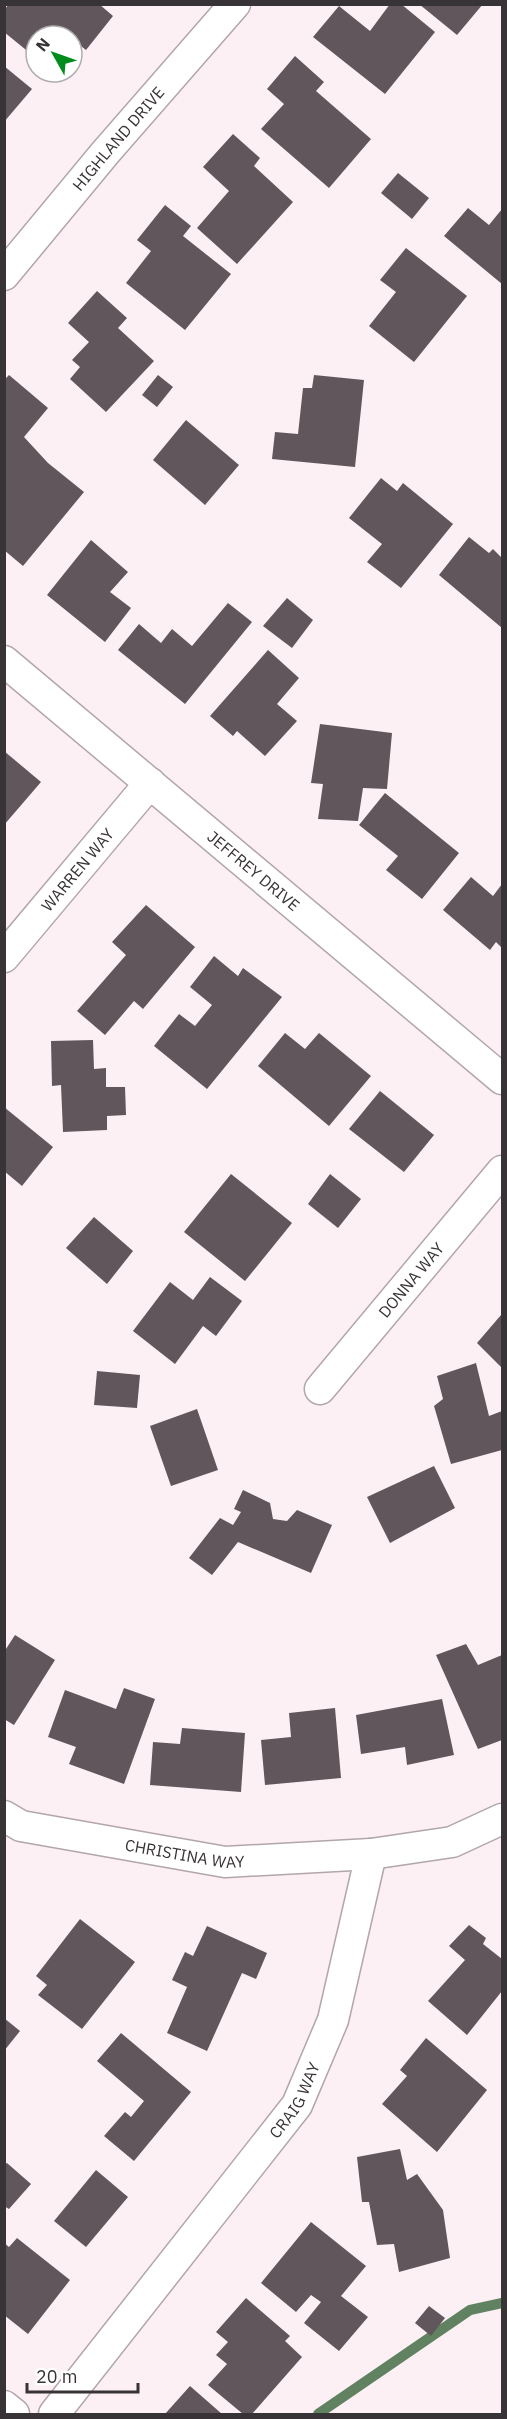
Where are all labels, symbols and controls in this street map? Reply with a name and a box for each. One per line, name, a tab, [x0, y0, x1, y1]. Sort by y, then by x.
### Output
north arrow	[24, 24, 84, 84]
text: N	[31, 33, 54, 55]
street label: HIGHLAND DRIVE	[68, 82, 169, 195]
street label: WARREN WAY	[37, 824, 118, 915]
street label: JEFFREY DRIVE	[203, 826, 304, 915]
street label: DONNA WAY	[374, 1238, 448, 1322]
street label: CHRISTINA WAY	[123, 1835, 246, 1872]
street label: CRAIG WAY	[265, 2059, 324, 2142]
scale bar	[27, 2356, 138, 2394]
text: 20 m	[36, 2365, 78, 2388]

